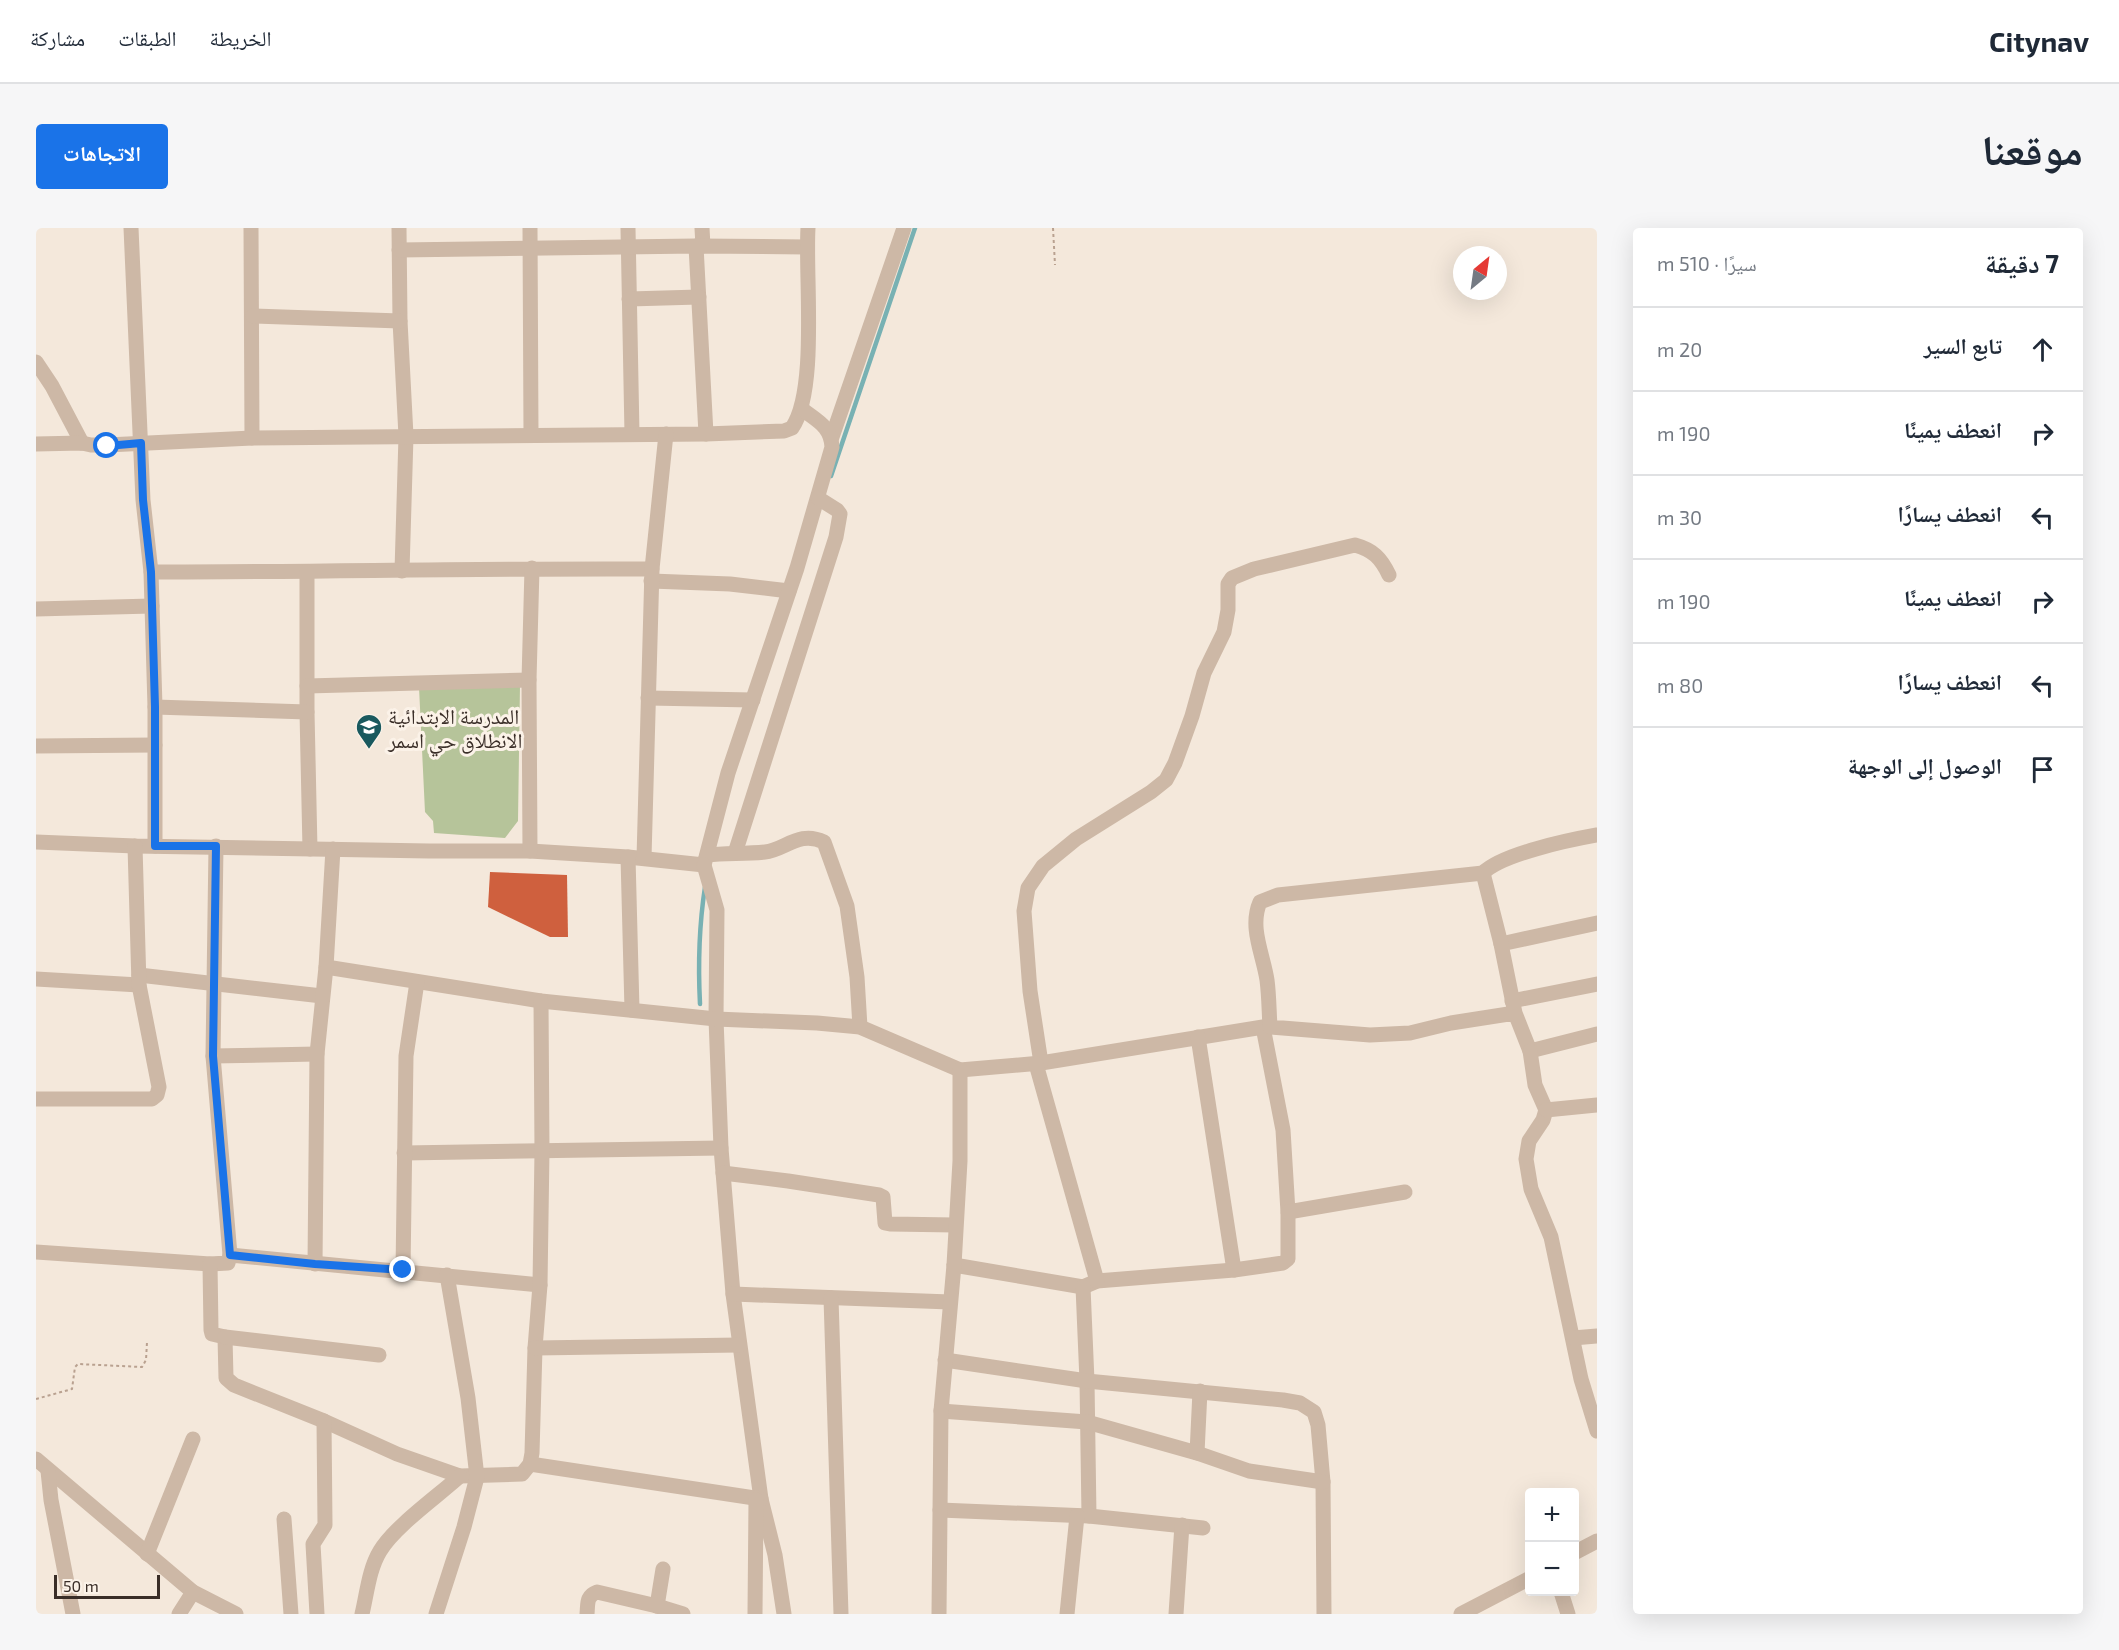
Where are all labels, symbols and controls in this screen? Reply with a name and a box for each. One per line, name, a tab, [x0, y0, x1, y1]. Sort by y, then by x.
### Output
text: Citynav	[1989, 24, 2089, 58]
text: مشاركة	[30, 25, 85, 50]
text: الطبقات	[118, 25, 177, 50]
text: الخريطة	[210, 25, 271, 50]
text: موقعنا	[1982, 123, 2083, 173]
button: الاتجاهات	[36, 124, 168, 189]
north arrow	[1453, 246, 1507, 300]
text: 7 دقيقة	[1985, 247, 2059, 278]
text: سيرًا · 510 m	[1657, 251, 1757, 275]
text: تابع السير	[1924, 332, 2002, 358]
icon: ahead	[2026, 333, 2059, 366]
text: 20 m	[1657, 337, 1702, 361]
text: انعطف يمينًا	[1904, 416, 2002, 442]
icon: right	[2026, 417, 2059, 450]
text: 190 m	[1657, 421, 1710, 445]
route start	[93, 432, 119, 458]
text: انعطف يسارًا	[1897, 500, 2002, 526]
icon: left	[2026, 501, 2059, 534]
text: 30 m	[1657, 505, 1702, 529]
text: انعطف يمينًا	[1904, 584, 2002, 610]
icon: right	[2026, 585, 2059, 618]
text: 190 m	[1657, 589, 1710, 613]
text: انعطف يسارًا	[1897, 668, 2002, 694]
icon: left	[2026, 669, 2059, 702]
text: 80 m	[1657, 673, 1703, 697]
place label: المدرسة الابتدائية الانطلاق حي اسمر	[387, 703, 522, 757]
school or university icon: المدرسة الابتدائية الانطلاق حي اسمر	[354, 712, 384, 750]
text: الوصول إلى الوجهة	[1848, 752, 2002, 778]
icon: arrive	[2026, 753, 2059, 786]
route end	[389, 1256, 415, 1282]
map controls	[1525, 1488, 1579, 1596]
button: +	[1525, 1488, 1579, 1542]
button: −	[1525, 1542, 1579, 1596]
scale bar	[54, 1572, 160, 1600]
text: 50 m	[63, 1576, 99, 1595]

